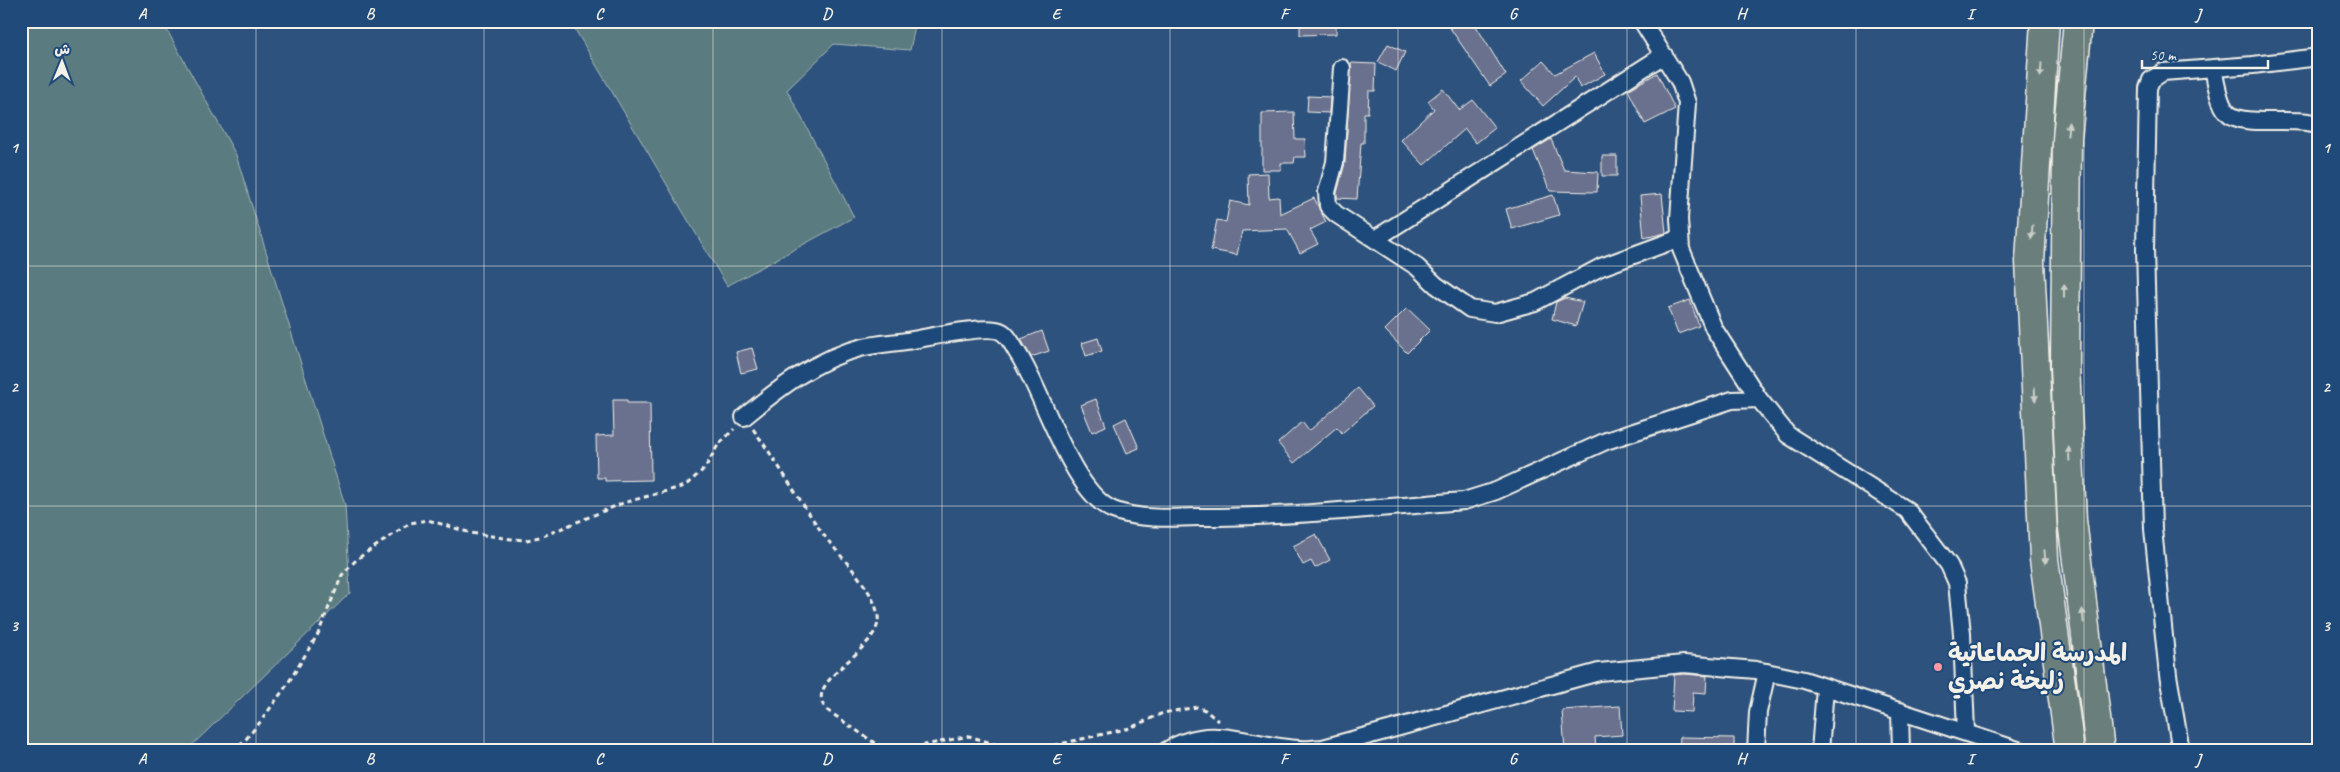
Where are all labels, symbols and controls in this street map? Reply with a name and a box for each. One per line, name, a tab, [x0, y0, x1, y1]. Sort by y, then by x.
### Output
text: A	[138, 4, 148, 24]
text: B	[366, 4, 376, 24]
text: C	[595, 4, 605, 24]
text: D	[822, 4, 833, 24]
text: E	[1052, 4, 1063, 24]
text: F	[1280, 4, 1291, 24]
text: G	[1509, 4, 1519, 24]
text: H	[1736, 4, 1748, 24]
text: I	[1967, 4, 1977, 24]
text: J	[2194, 4, 2203, 24]
north arrow	[38, 38, 88, 88]
scale bar	[2142, 38, 2269, 70]
text: ش	[54, 41, 70, 58]
text: 50 m	[2150, 46, 2177, 65]
one-way arrow	[2037, 62, 2045, 78]
one-way arrow	[2064, 121, 2072, 137]
text: 1	[10, 138, 19, 158]
text: 1	[2322, 138, 2331, 158]
one-way arrow	[2027, 224, 2035, 240]
one-way arrow	[2060, 283, 2068, 299]
text: 2	[10, 377, 19, 397]
text: 2	[2322, 377, 2331, 397]
one-way arrow	[2031, 387, 2039, 403]
one-way arrow	[2065, 446, 2073, 462]
one-way arrow	[2041, 549, 2049, 565]
one-way arrow	[2079, 607, 2087, 623]
text: 3	[10, 616, 19, 636]
text: 3	[2322, 616, 2331, 636]
place label: المدرسة الجماعاتية زليخة نصري	[1948, 638, 2127, 699]
marker: المدرسة الجماعاتية زليخة نصري	[1932, 661, 1944, 673]
text: A	[138, 749, 148, 769]
text: B	[366, 749, 376, 769]
text: C	[595, 749, 605, 769]
text: D	[822, 749, 833, 769]
text: E	[1052, 749, 1063, 769]
text: F	[1280, 749, 1291, 769]
text: G	[1509, 749, 1519, 769]
text: H	[1736, 749, 1748, 769]
text: I	[1967, 749, 1977, 769]
text: J	[2194, 749, 2203, 769]

